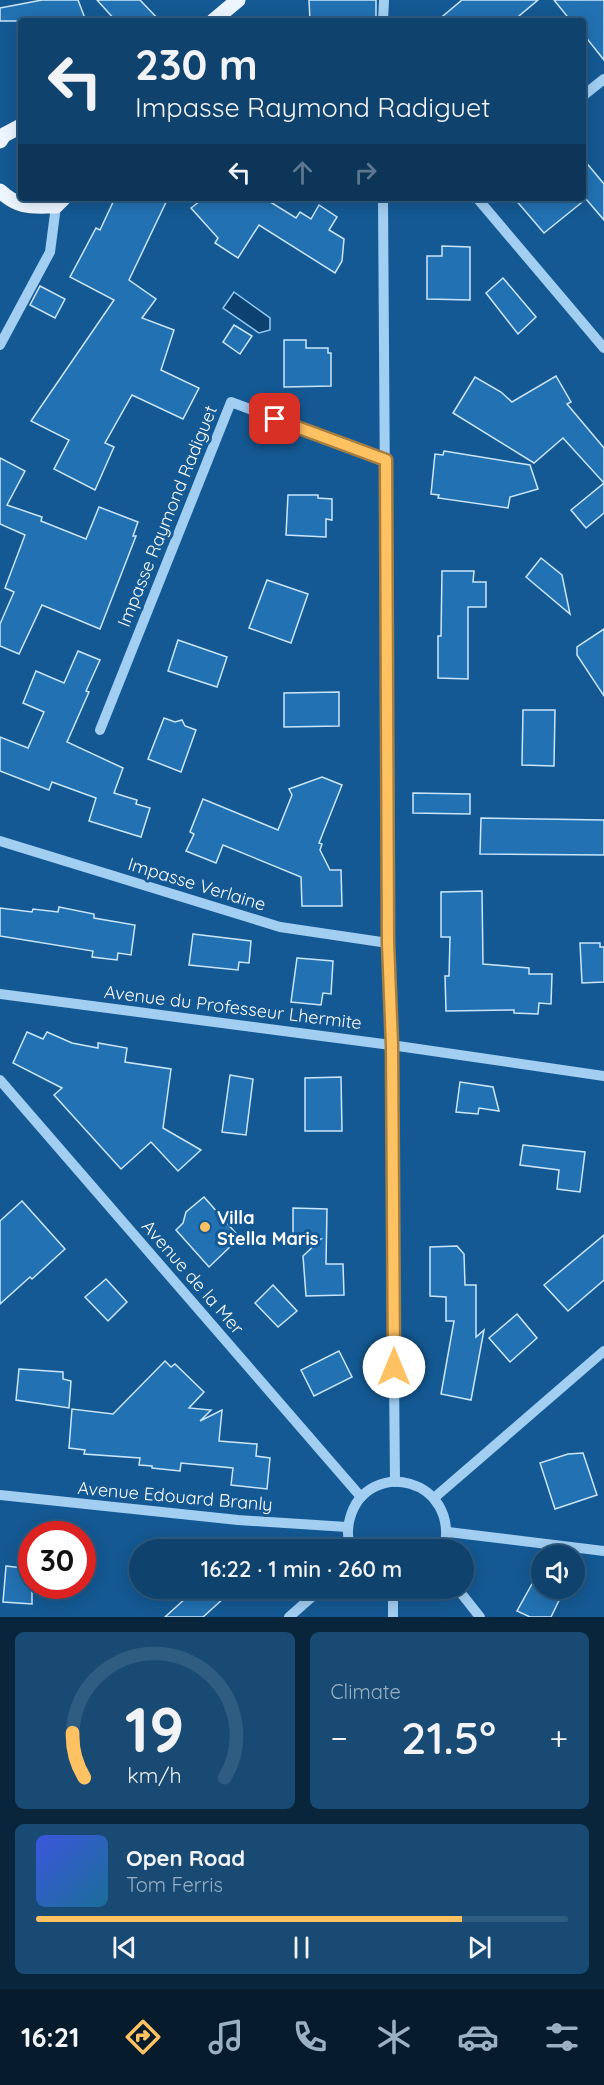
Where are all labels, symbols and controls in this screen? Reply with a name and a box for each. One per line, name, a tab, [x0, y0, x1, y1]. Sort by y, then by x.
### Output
text: 230 m	[135, 38, 258, 91]
icon: left	[36, 42, 114, 120]
text: Impasse Raymond Radiguet	[135, 90, 490, 124]
icon: left	[223, 156, 256, 189]
icon: ahead	[286, 156, 319, 189]
icon: right	[349, 156, 382, 189]
pin	[249, 393, 300, 444]
street label: Impasse Raymond Radiguet	[112, 402, 222, 630]
icon: arrive	[258, 402, 291, 435]
street label: Impasse Verlaine	[125, 852, 269, 916]
street label: Avenue du Professeur Lhermite	[103, 980, 363, 1034]
place label: Villa Stella Maris	[217, 1206, 319, 1250]
street label: Avenue de la Mer	[137, 1215, 249, 1339]
marker: Villa Stella Maris	[198, 1220, 212, 1234]
position arrow	[362, 1335, 426, 1399]
street label: Avenue Edouard Branly	[77, 1476, 273, 1516]
speed limit sign: 30	[18, 1521, 96, 1599]
map controls	[531, 1545, 585, 1599]
button: sound	[531, 1545, 585, 1599]
text: 16:22 · 1 min · 260 m	[201, 1555, 402, 1583]
text: Climate	[331, 1679, 401, 1704]
text: 19	[125, 1690, 185, 1768]
text: 21.5°	[401, 1709, 496, 1765]
text: −	[331, 1717, 348, 1758]
text: +	[549, 1717, 568, 1758]
text: km/h	[128, 1762, 182, 1788]
text: Open Road	[126, 1844, 245, 1872]
text: Tom Ferris	[126, 1872, 223, 1897]
icon: previous	[108, 1931, 141, 1964]
icon: pause	[285, 1931, 318, 1964]
icon: next	[463, 1931, 496, 1964]
icon: directions	[122, 2016, 164, 2058]
icon: music	[205, 2016, 247, 2058]
icon: phone	[289, 2016, 331, 2058]
icon: climate	[373, 2016, 415, 2058]
icon: car	[457, 2016, 499, 2058]
icon: filters	[541, 2016, 583, 2058]
text: 16:21	[21, 2020, 80, 2054]

